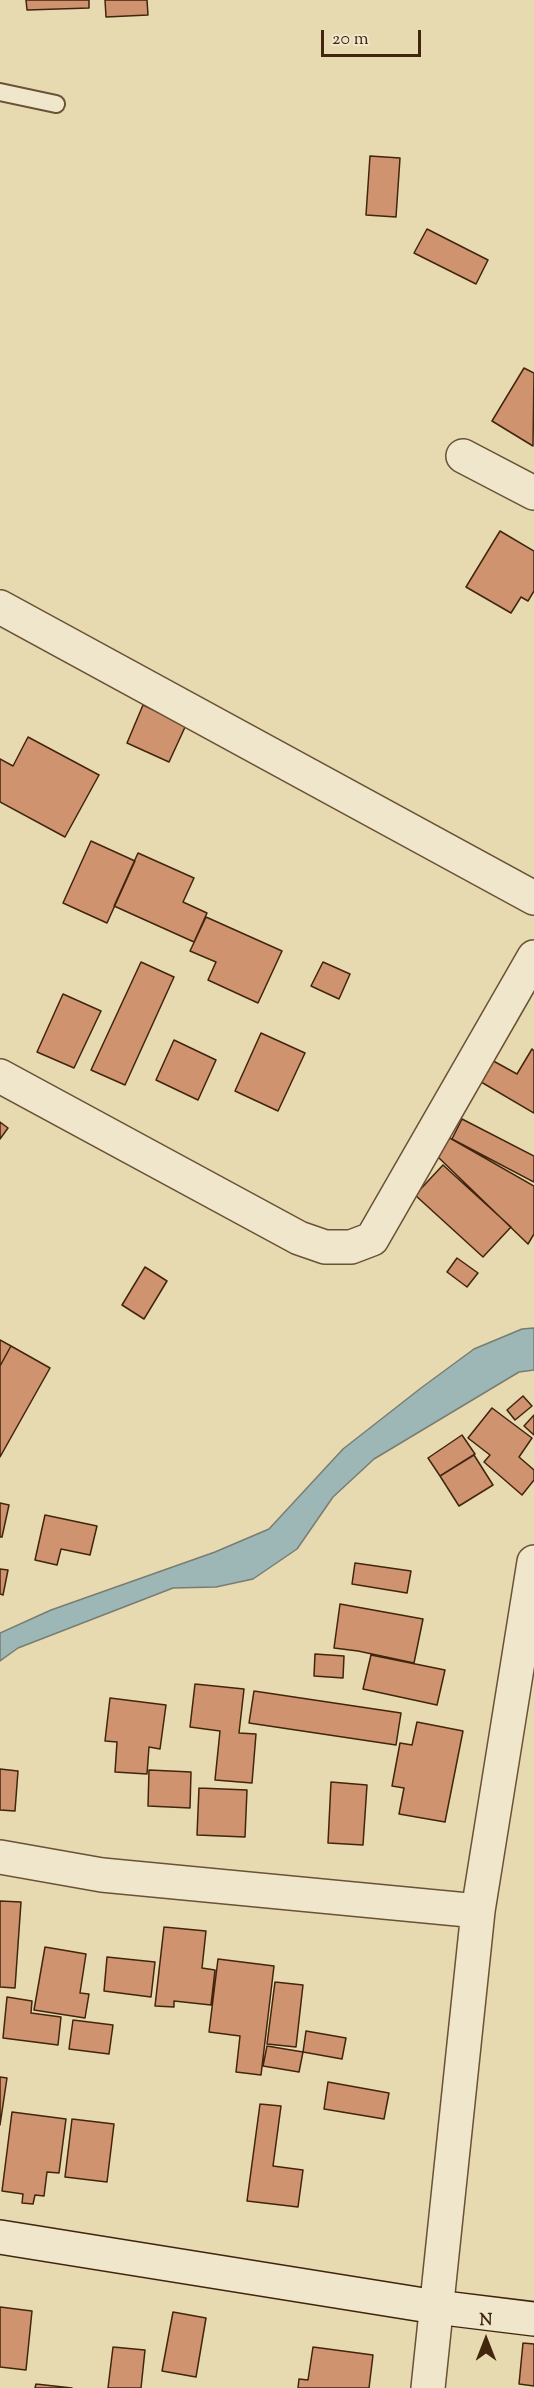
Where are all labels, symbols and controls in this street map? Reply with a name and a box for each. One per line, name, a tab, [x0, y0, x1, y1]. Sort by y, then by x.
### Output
scale bar	[324, 18, 424, 56]
text: 20 m	[332, 27, 369, 53]
north arrow	[456, 2310, 516, 2370]
text: N	[480, 2310, 492, 2333]

